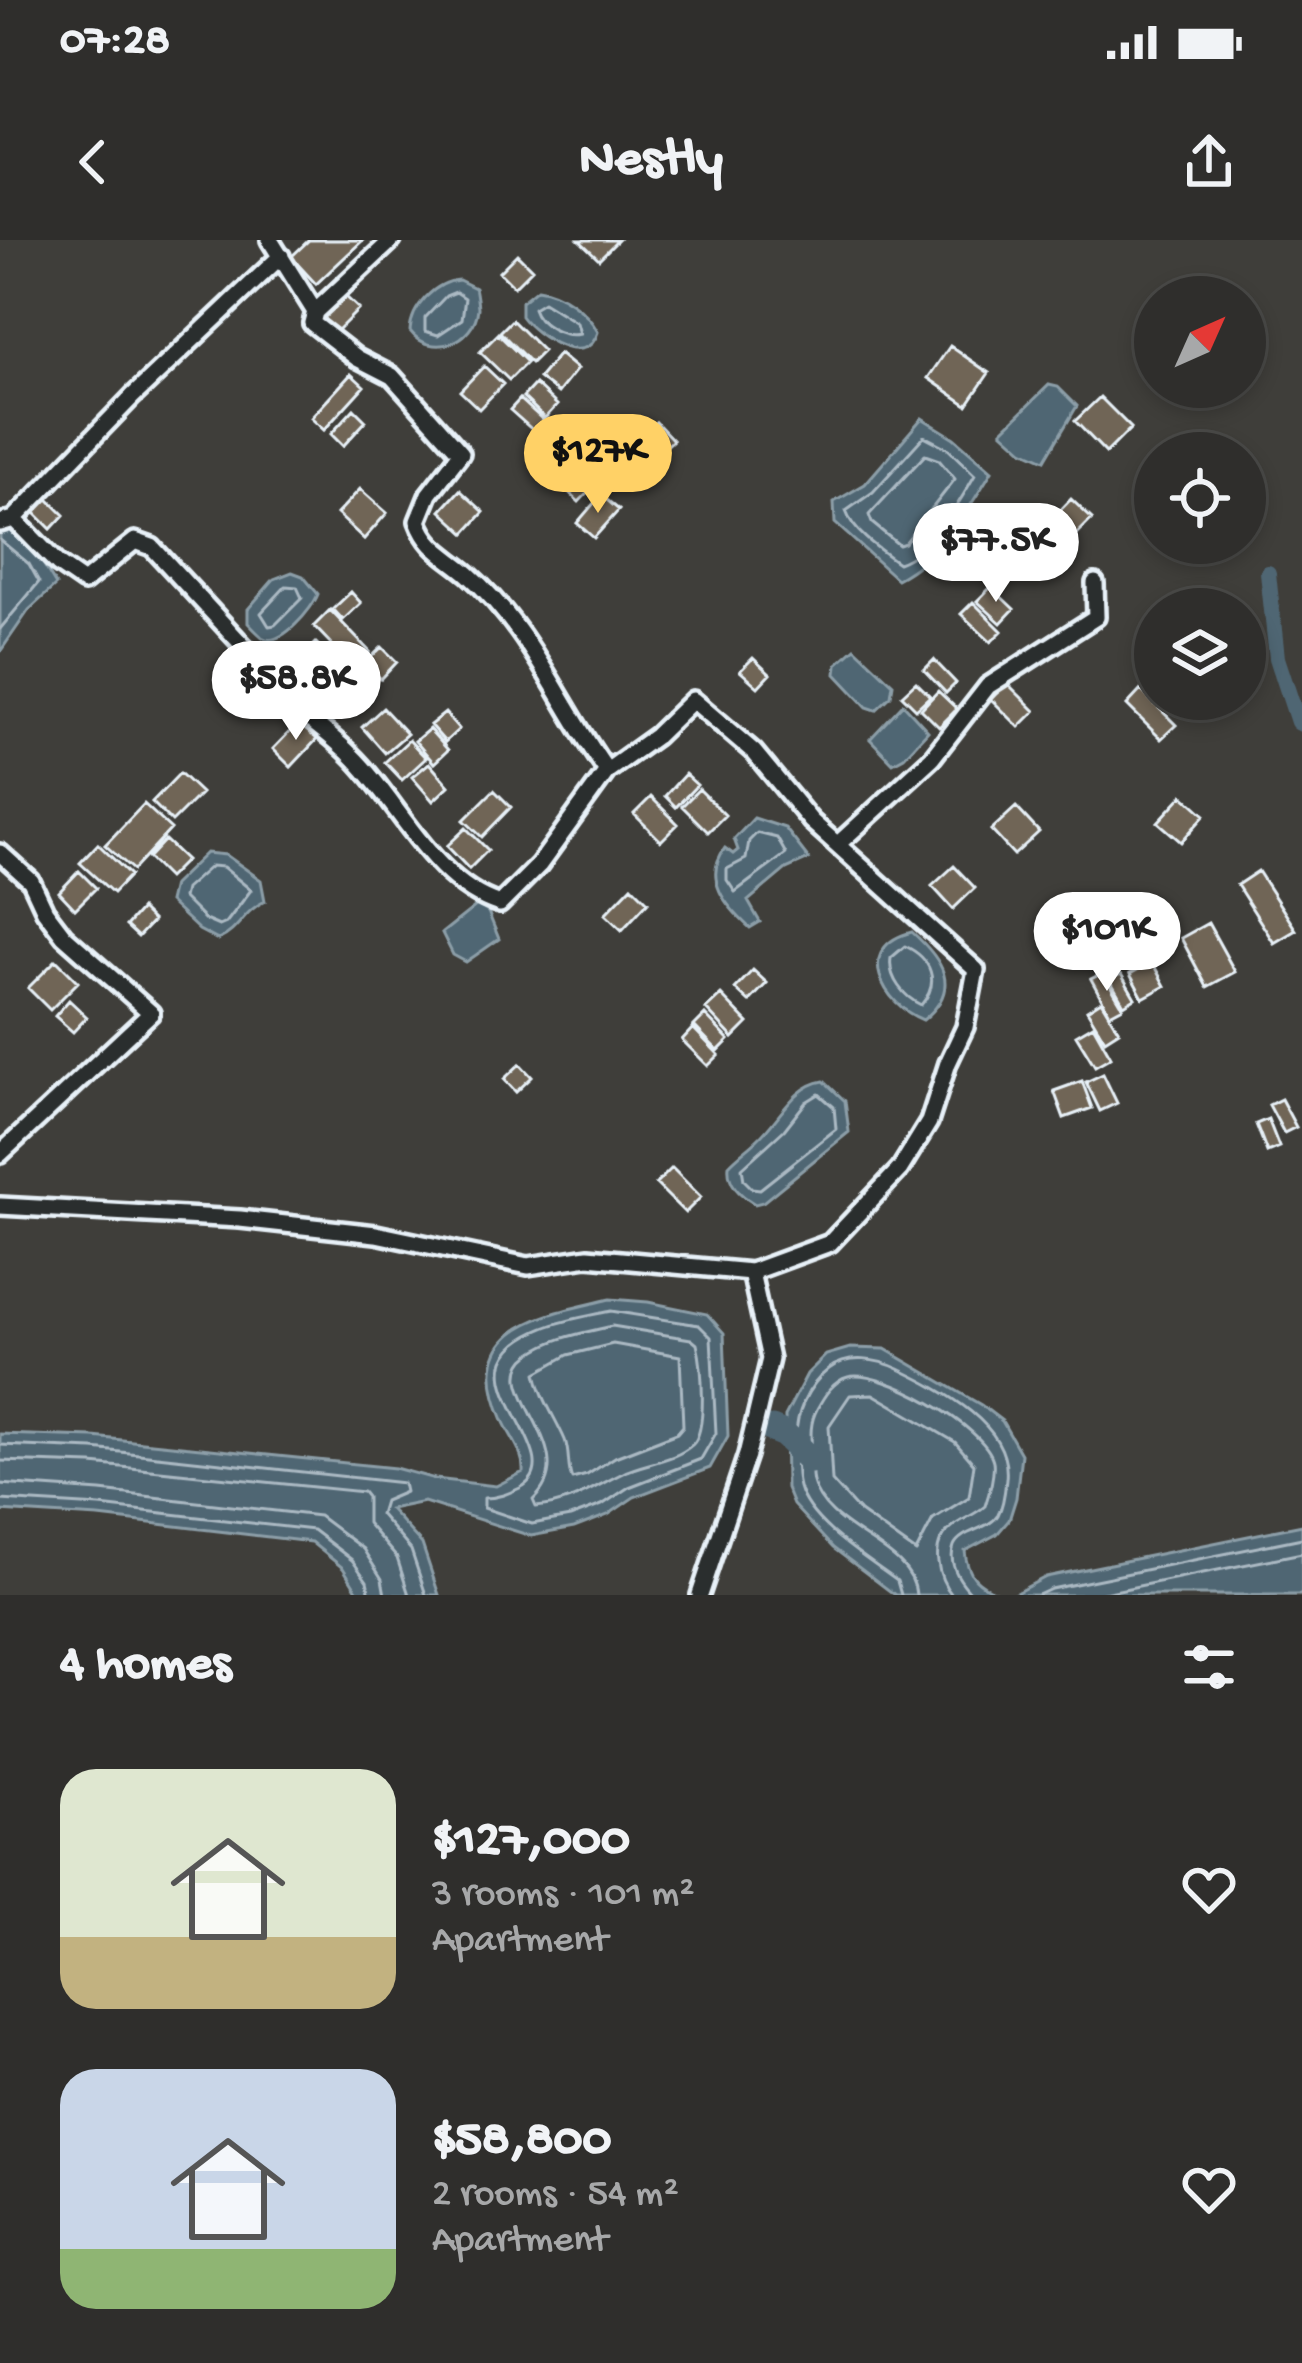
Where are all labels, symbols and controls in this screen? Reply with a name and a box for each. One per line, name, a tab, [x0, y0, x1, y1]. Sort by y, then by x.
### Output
text: 07:28	[60, 16, 170, 69]
icon: back	[60, 129, 126, 195]
icon: share	[1176, 129, 1242, 195]
text: Nestly	[579, 130, 723, 194]
north arrow	[1134, 276, 1266, 408]
map controls	[1134, 276, 1266, 720]
pin: $127K	[514, 414, 682, 516]
text: $127K	[551, 430, 645, 476]
button: locate	[1134, 432, 1266, 564]
pin: $77.5K	[898, 503, 1094, 605]
text: $77.5K	[940, 519, 1052, 565]
button: layers	[1134, 588, 1266, 720]
pin: $58.8K	[198, 641, 394, 743]
text: $58.8K	[239, 657, 353, 703]
pin: $101K	[1023, 892, 1191, 994]
text: $101K	[1061, 908, 1153, 954]
icon: filters	[1176, 1634, 1242, 1700]
text: 4 homes	[60, 1637, 231, 1697]
text: $127,000	[432, 1813, 630, 1873]
icon: home	[156, 1817, 300, 1961]
icon: heart	[1176, 1856, 1242, 1922]
text: 3 rooms · 101 m²	[432, 1873, 695, 1919]
text: Apartment	[432, 1919, 608, 1965]
text: $58,800	[432, 2113, 612, 2173]
icon: home	[156, 2117, 300, 2261]
icon: heart	[1176, 2156, 1242, 2222]
text: 2 rooms · 54 m²	[432, 2173, 679, 2219]
text: Apartment	[432, 2219, 608, 2265]

